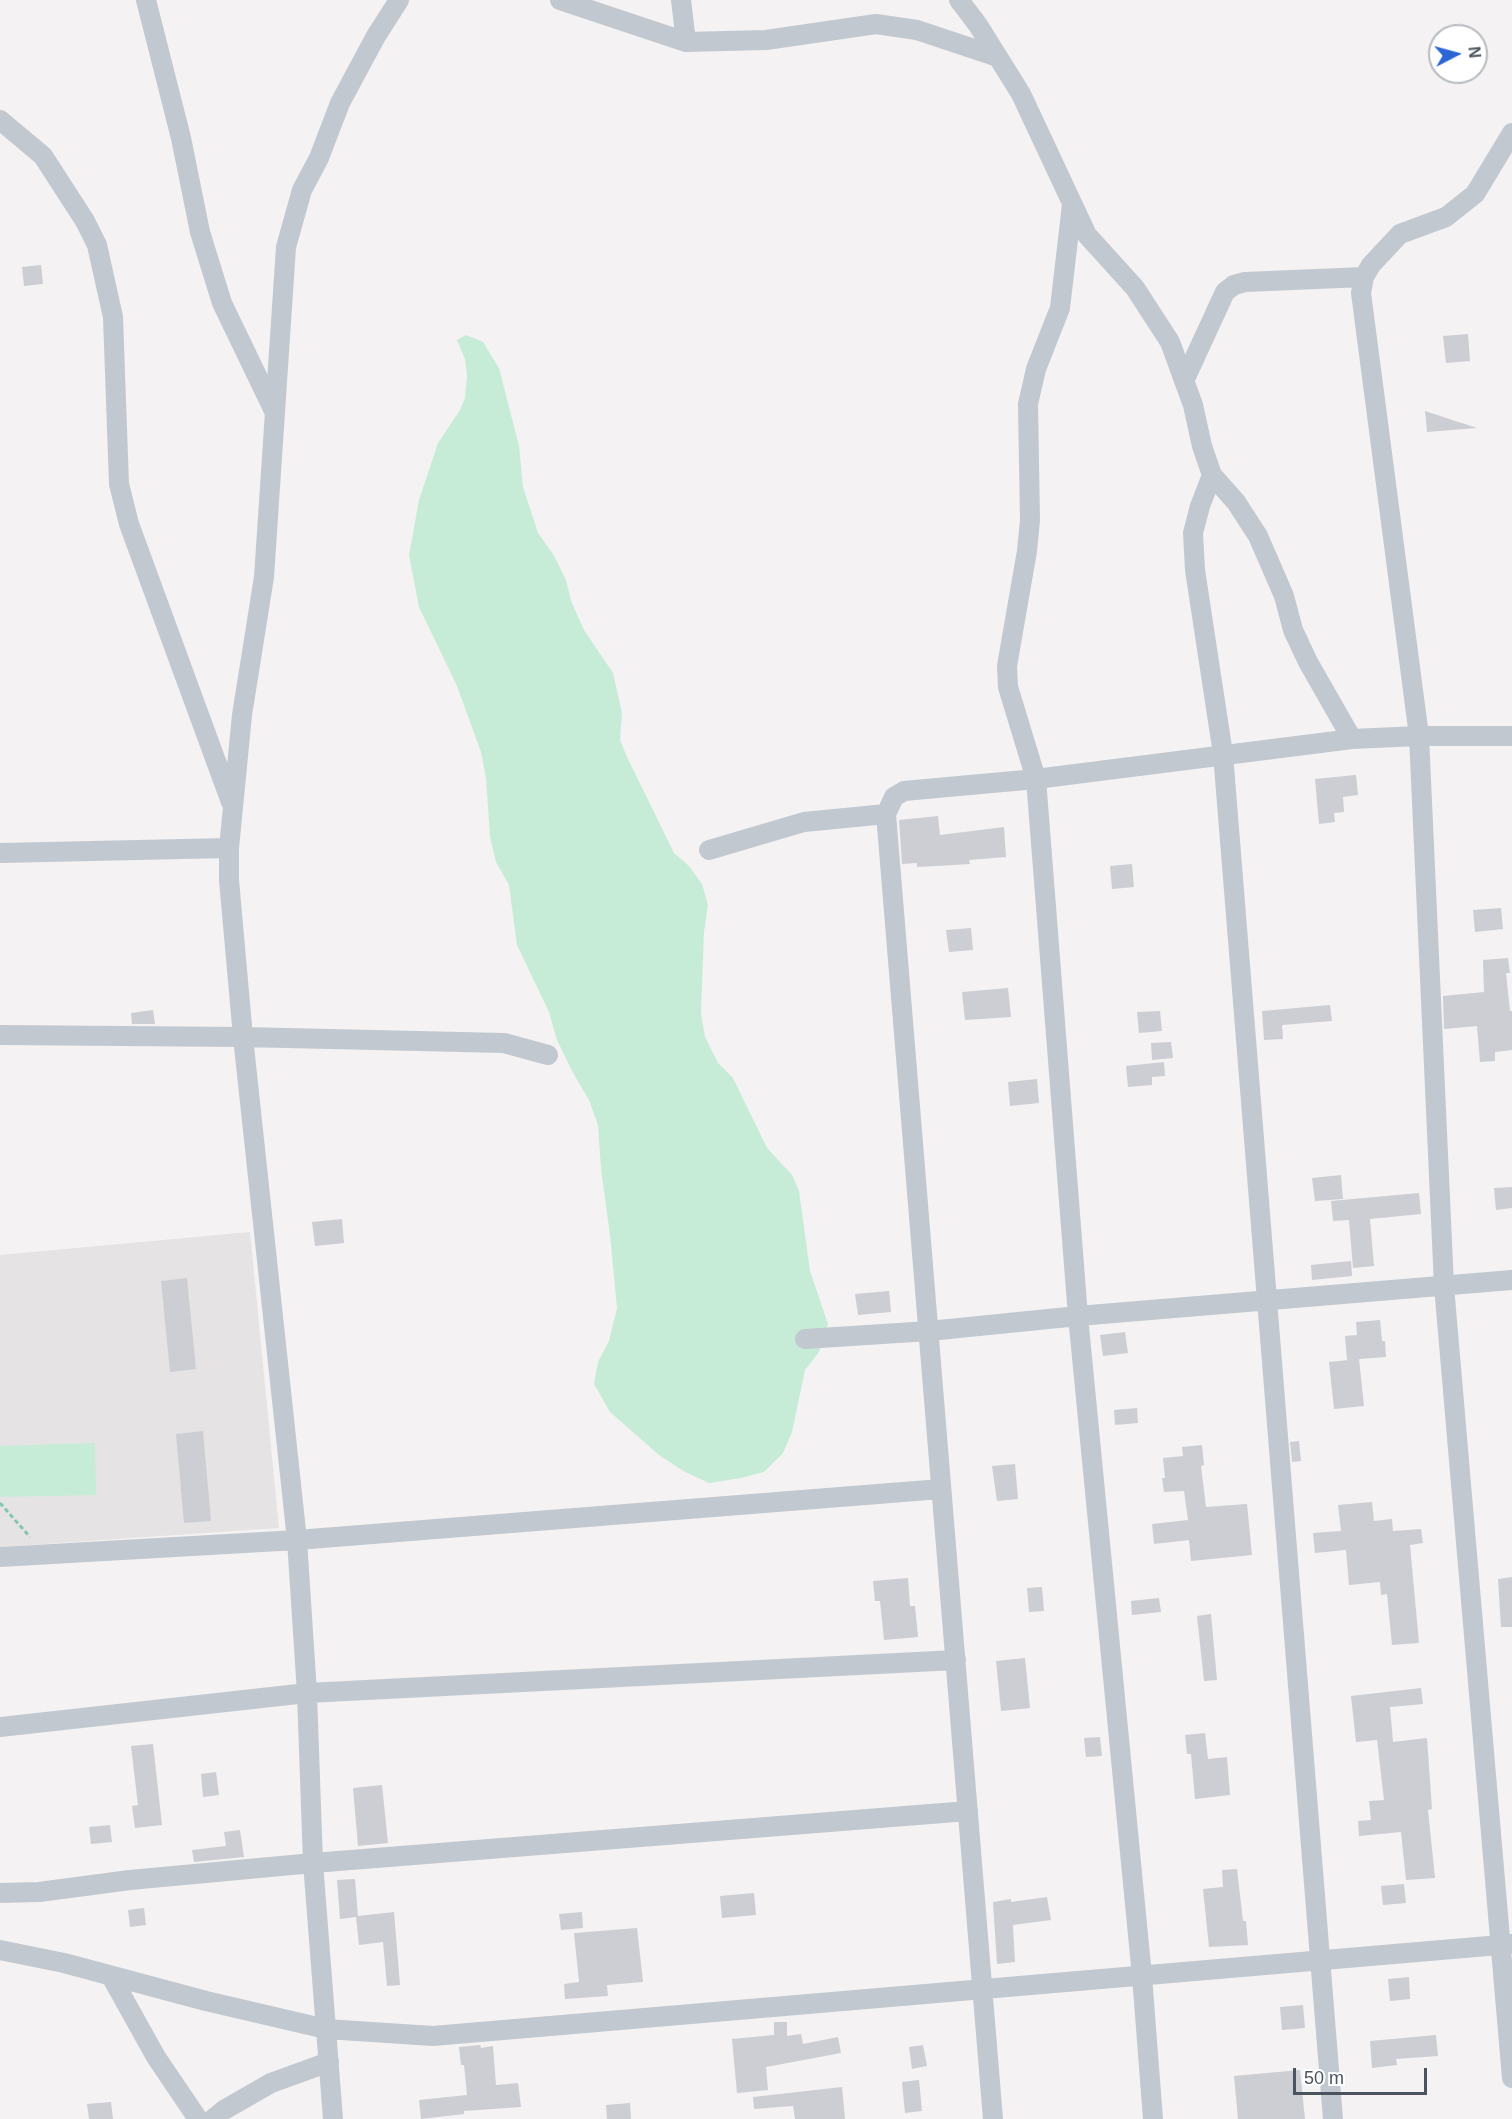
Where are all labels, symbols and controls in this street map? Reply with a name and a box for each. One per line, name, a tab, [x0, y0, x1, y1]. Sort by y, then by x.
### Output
north arrow	[1428, 24, 1488, 84]
text: N	[1465, 46, 1483, 59]
scale bar	[1296, 2056, 1430, 2094]
text: 50 m	[1304, 2068, 1344, 2088]

